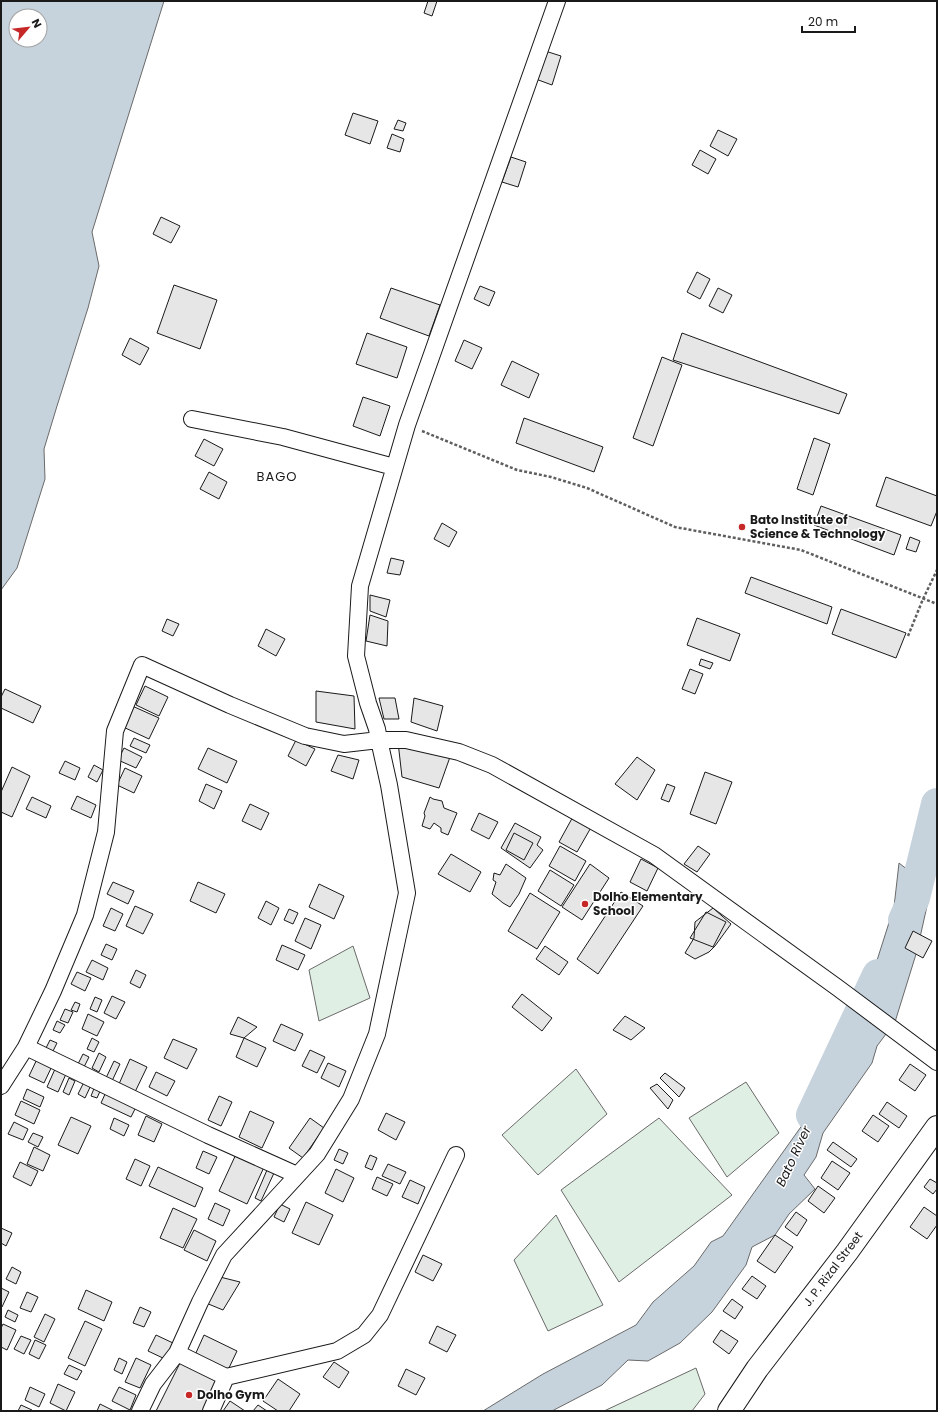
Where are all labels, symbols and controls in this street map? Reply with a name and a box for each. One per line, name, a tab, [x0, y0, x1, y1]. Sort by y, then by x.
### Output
north arrow	[8, 8, 48, 48]
scale bar	[802, 8, 855, 34]
text: 20 m	[808, 13, 838, 30]
text: N	[28, 16, 46, 31]
district label: BAGO	[256, 467, 298, 486]
place label: Bato Institute of Science & Technology	[750, 511, 886, 542]
marker: Bato Institute of Science & Technology	[737, 522, 747, 532]
place label: Dolho Elementary School	[593, 888, 703, 919]
marker: Dolho Elementary School	[580, 899, 590, 909]
water label: Bato River	[771, 1122, 816, 1190]
street label: J. P. Rizal Street	[799, 1228, 866, 1310]
place label: Dolho Gym	[197, 1386, 265, 1403]
marker: Dolho Gym	[184, 1390, 194, 1400]

